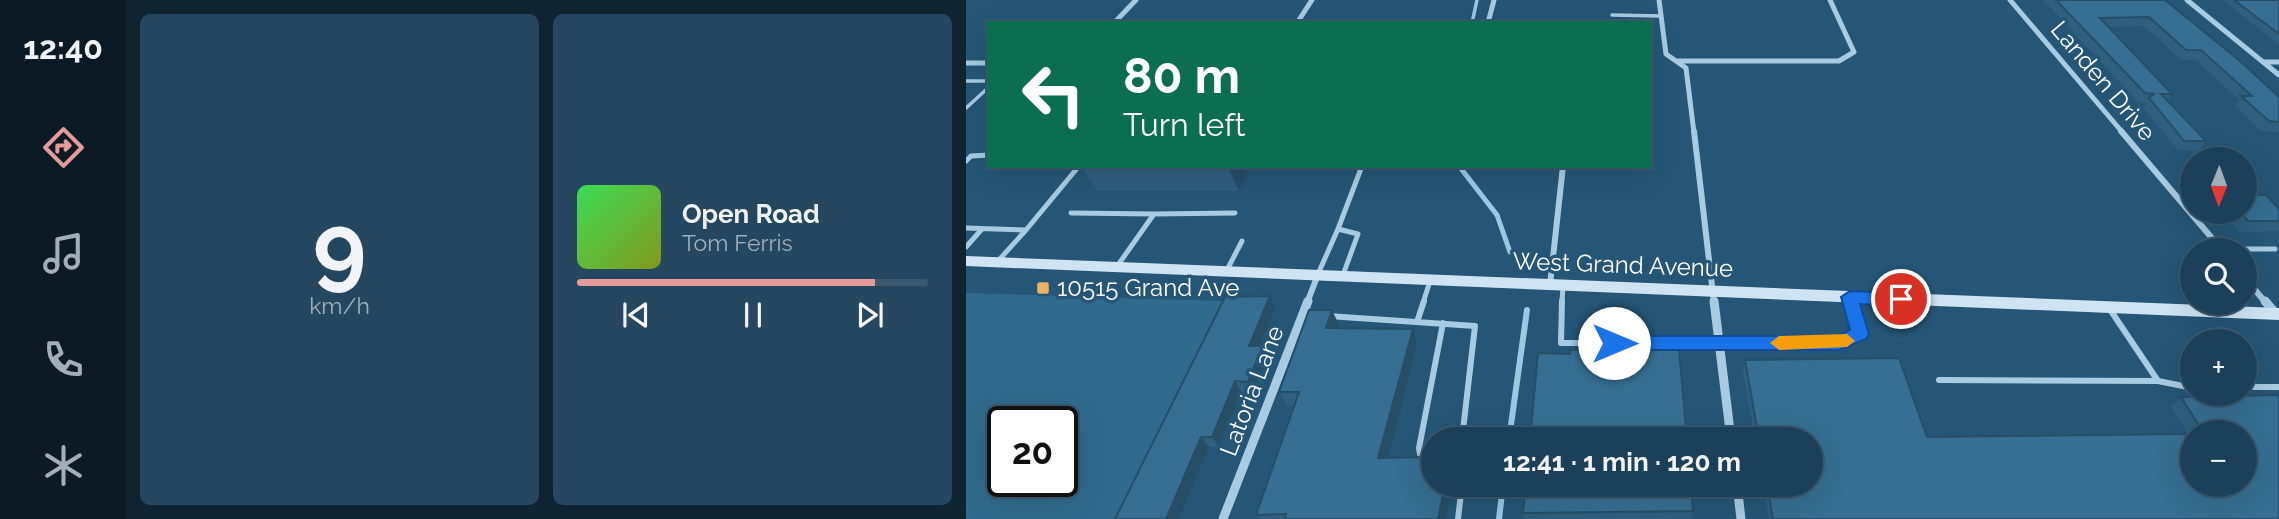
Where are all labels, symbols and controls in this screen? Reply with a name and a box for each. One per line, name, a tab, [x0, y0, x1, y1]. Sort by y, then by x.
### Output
street label: Landen Drive	[2045, 15, 2162, 146]
text: 12:40	[23, 29, 103, 66]
text: 80 m	[1123, 47, 1240, 104]
icon: left	[1008, 49, 1099, 140]
text: Turn left	[1123, 106, 1245, 143]
icon: directions	[39, 123, 88, 172]
north arrow	[2180, 147, 2258, 224]
map controls	[2180, 147, 2257, 497]
text: 9	[313, 193, 366, 300]
text: Open Road	[682, 199, 820, 229]
icon: music	[39, 229, 88, 278]
text: Tom Ferris	[682, 229, 793, 256]
button: search	[2180, 238, 2257, 315]
street label: West Grand Avenue	[1512, 246, 1734, 283]
pin	[1871, 269, 1931, 329]
place label: 10515 Grand Ave	[1057, 273, 1239, 302]
marker: 10515 Grand Ave	[1035, 280, 1051, 296]
icon: arrive	[1882, 280, 1920, 318]
text: km/h	[309, 292, 370, 319]
icon: previous	[617, 296, 655, 334]
icon: pause	[734, 296, 772, 334]
icon: next	[851, 296, 889, 334]
position arrow	[1577, 306, 1651, 380]
street label: Latoria Lane	[1213, 322, 1290, 460]
button: +	[2180, 329, 2257, 406]
icon: phone	[39, 335, 88, 384]
speed limit sign: 20	[987, 406, 1078, 497]
button: −	[2180, 420, 2257, 497]
icon: climate	[39, 441, 88, 490]
text: 12:41 · 1 min · 120 m	[1503, 447, 1741, 477]

